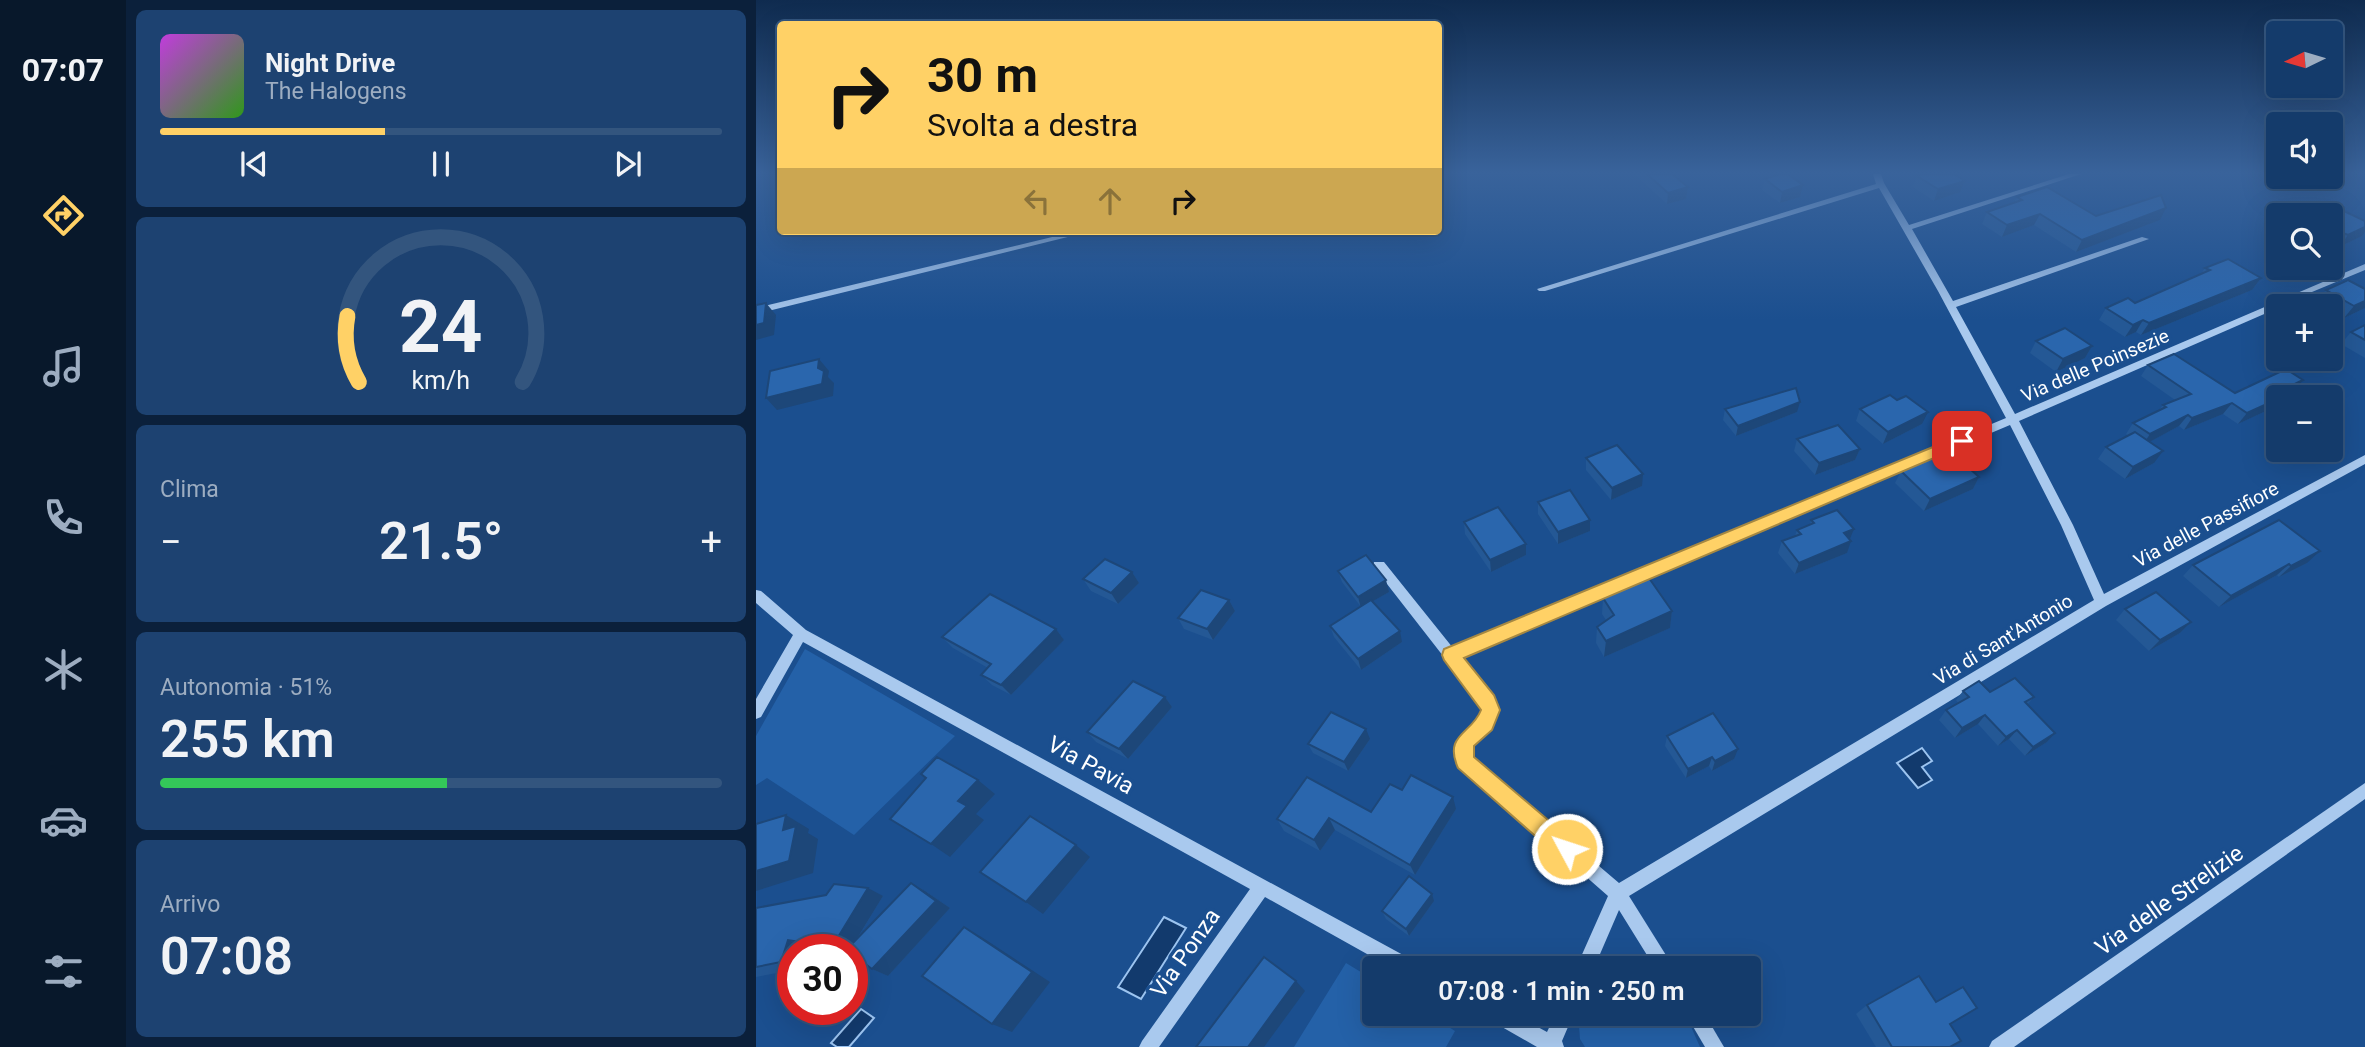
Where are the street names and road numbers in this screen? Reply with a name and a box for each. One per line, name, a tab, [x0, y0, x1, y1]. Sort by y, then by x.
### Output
street label: Via delle Poinsezie	[2018, 324, 2173, 407]
street label: Via delle Passifiore	[2130, 477, 2283, 572]
street label: Via di Sant'Antonio	[1930, 589, 2077, 690]
street label: Via Pavia	[1043, 731, 1139, 800]
street label: Via delle Strelizie	[2090, 839, 2248, 961]
street label: Via Ponza	[1145, 904, 1226, 1003]

